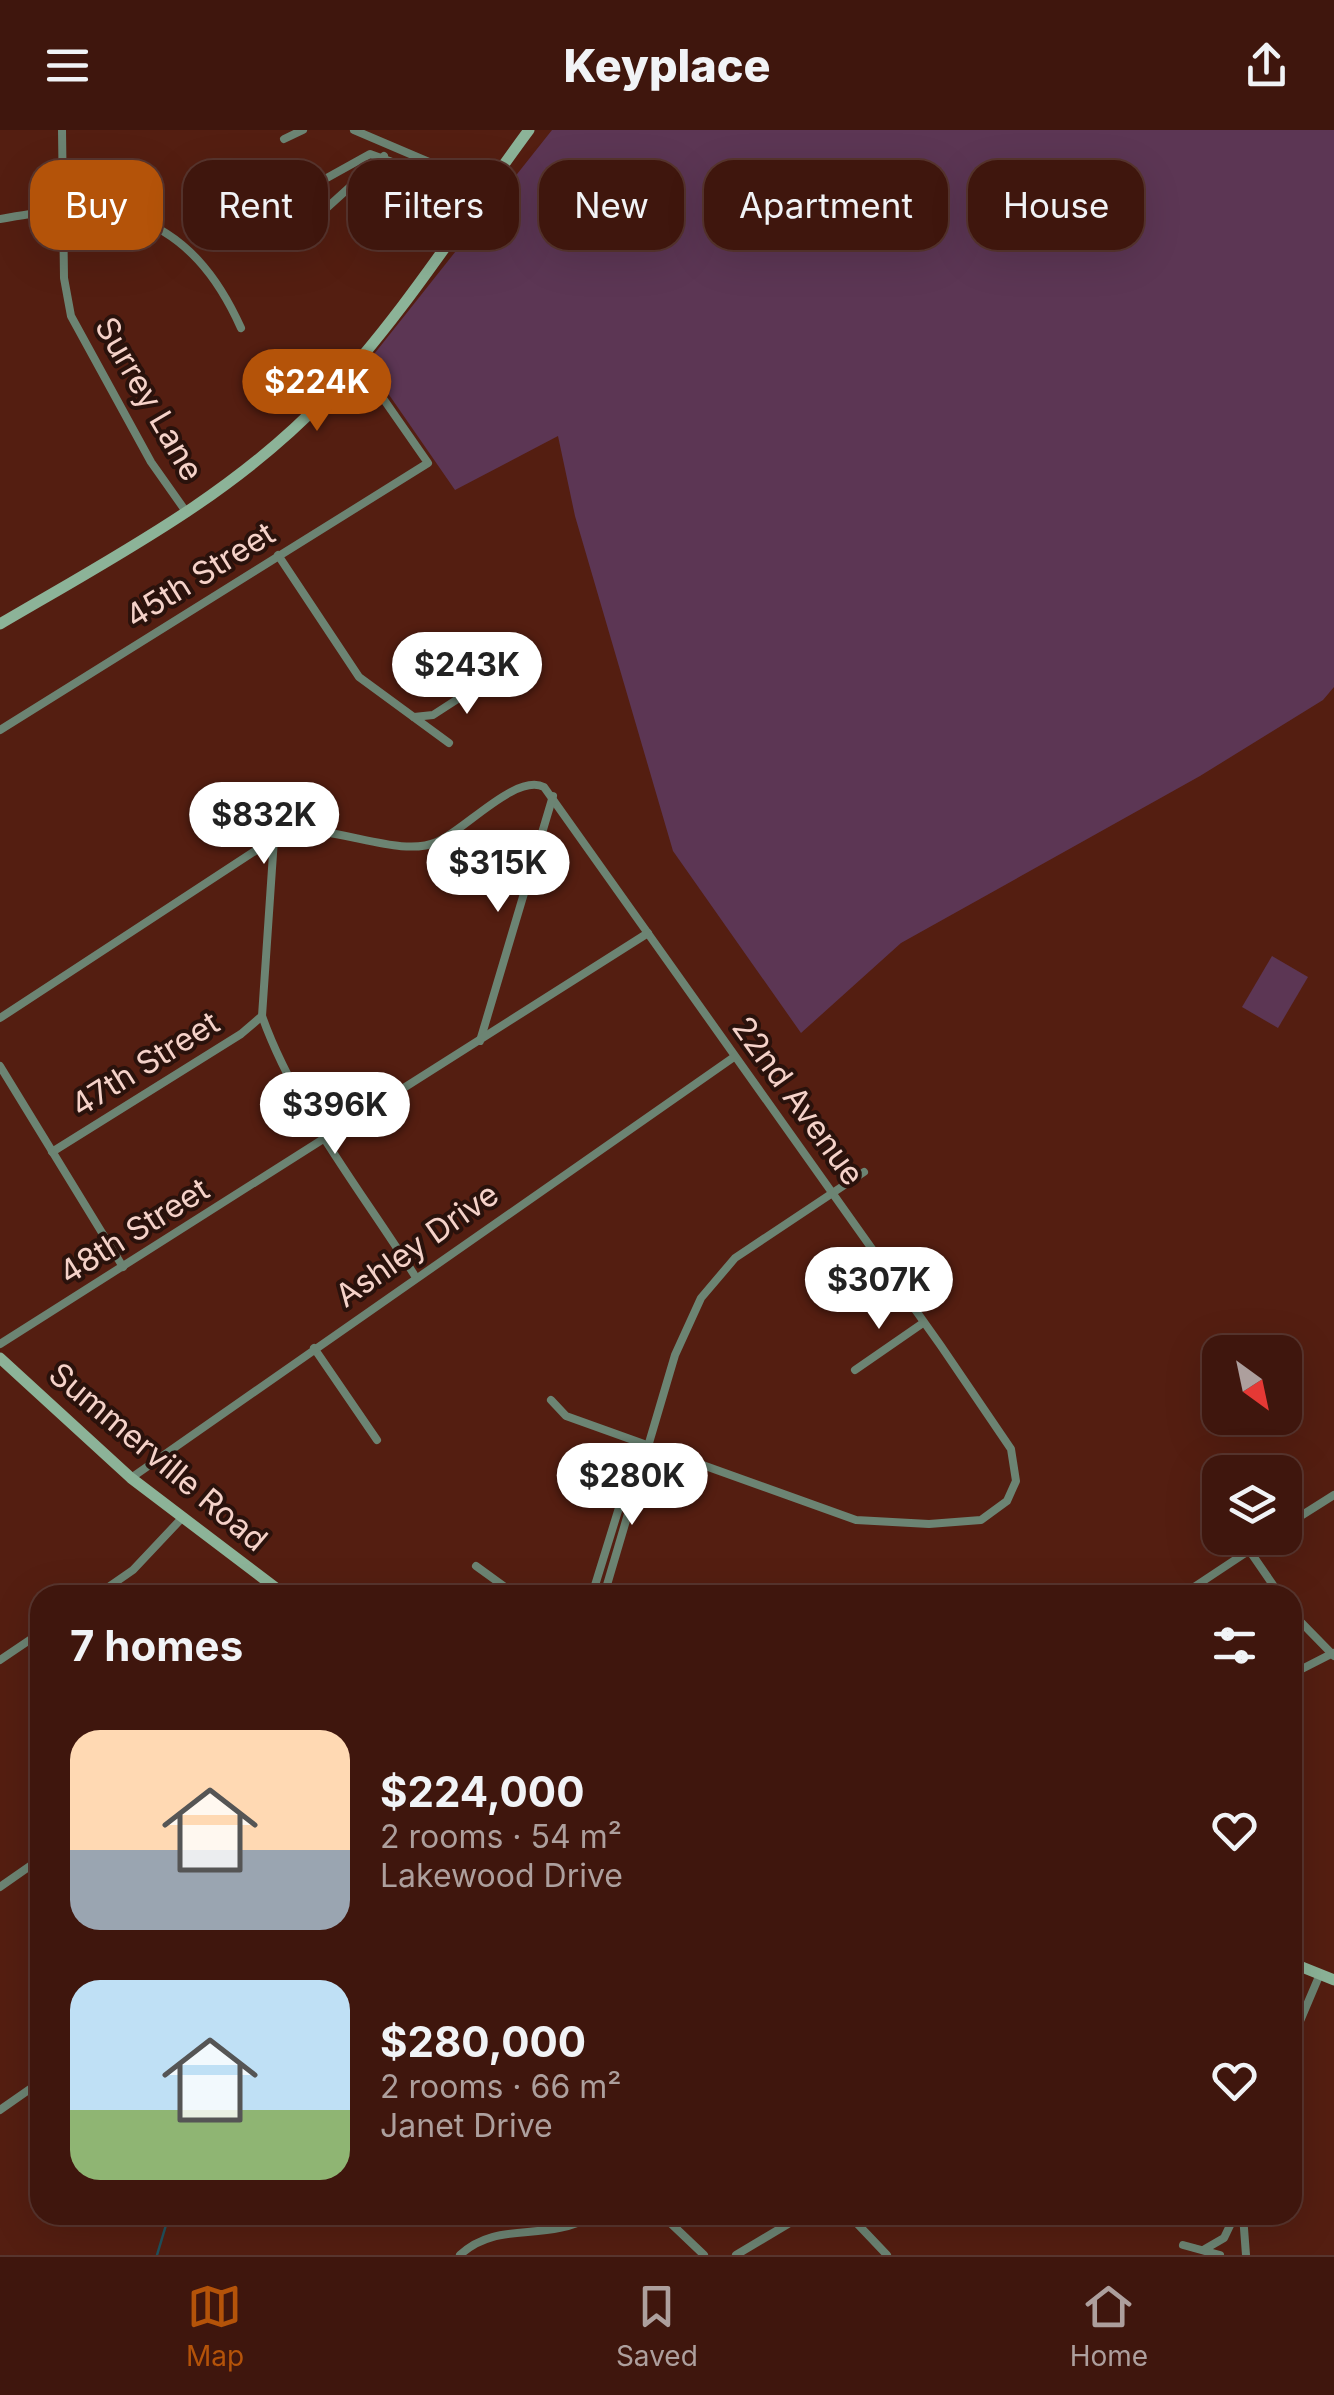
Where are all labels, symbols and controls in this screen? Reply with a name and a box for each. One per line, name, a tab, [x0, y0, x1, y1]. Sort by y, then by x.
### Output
icon: menu	[40, 38, 95, 93]
text: Keyplace	[563, 38, 771, 93]
icon: share	[1239, 38, 1294, 93]
chip: Buy	[30, 160, 163, 250]
chip: Rent	[183, 160, 328, 250]
chip: Filters	[348, 160, 519, 250]
chip: New	[539, 160, 684, 250]
chip: Apartment	[704, 160, 948, 250]
chip: House	[968, 160, 1144, 250]
street label: Surrey Lane	[87, 310, 212, 487]
pin: $224K	[247, 349, 387, 434]
text: $224K	[264, 362, 370, 401]
street label: 45th Street	[118, 513, 282, 636]
pin: $243K	[397, 632, 537, 717]
text: $243K	[414, 645, 520, 684]
pin: $832K	[194, 782, 334, 867]
text: $832K	[211, 795, 317, 834]
pin: $315K	[428, 830, 568, 915]
text: $315K	[449, 843, 547, 882]
street label: 47th Street	[63, 1003, 226, 1124]
street label: 22nd Avenue	[724, 1009, 873, 1193]
pin: $396K	[265, 1072, 405, 1157]
text: $396K	[282, 1085, 388, 1124]
street label: 48th Street	[52, 1169, 216, 1292]
street label: Ashley Drive	[328, 1174, 506, 1315]
pin: $307K	[809, 1247, 949, 1332]
text: $307K	[827, 1260, 931, 1299]
north arrow	[1202, 1335, 1302, 1435]
map controls	[1202, 1335, 1302, 1555]
street label: Summerville Road	[41, 1354, 275, 1559]
pin: $280K	[562, 1443, 702, 1528]
button: layers	[1202, 1455, 1302, 1555]
text: $280K	[579, 1456, 685, 1495]
icon: filters	[1207, 1618, 1262, 1673]
text: 7 homes	[70, 1620, 243, 1671]
text: $224,000	[380, 1766, 585, 1817]
icon: home	[150, 1770, 270, 1890]
icon: heart	[1207, 1803, 1262, 1858]
text: 2 rooms · 54 m²	[380, 1817, 622, 1856]
text: Lakewood Drive	[380, 1856, 623, 1895]
text: $280,000	[380, 2016, 586, 2067]
icon: home	[150, 2020, 270, 2140]
icon: heart	[1207, 2053, 1262, 2108]
text: 2 rooms · 66 m²	[380, 2067, 621, 2106]
text: Janet Drive	[380, 2106, 553, 2145]
tab: Map	[186, 2279, 244, 2373]
tab: Saved	[616, 2279, 698, 2373]
tab: Home	[1070, 2279, 1148, 2373]

